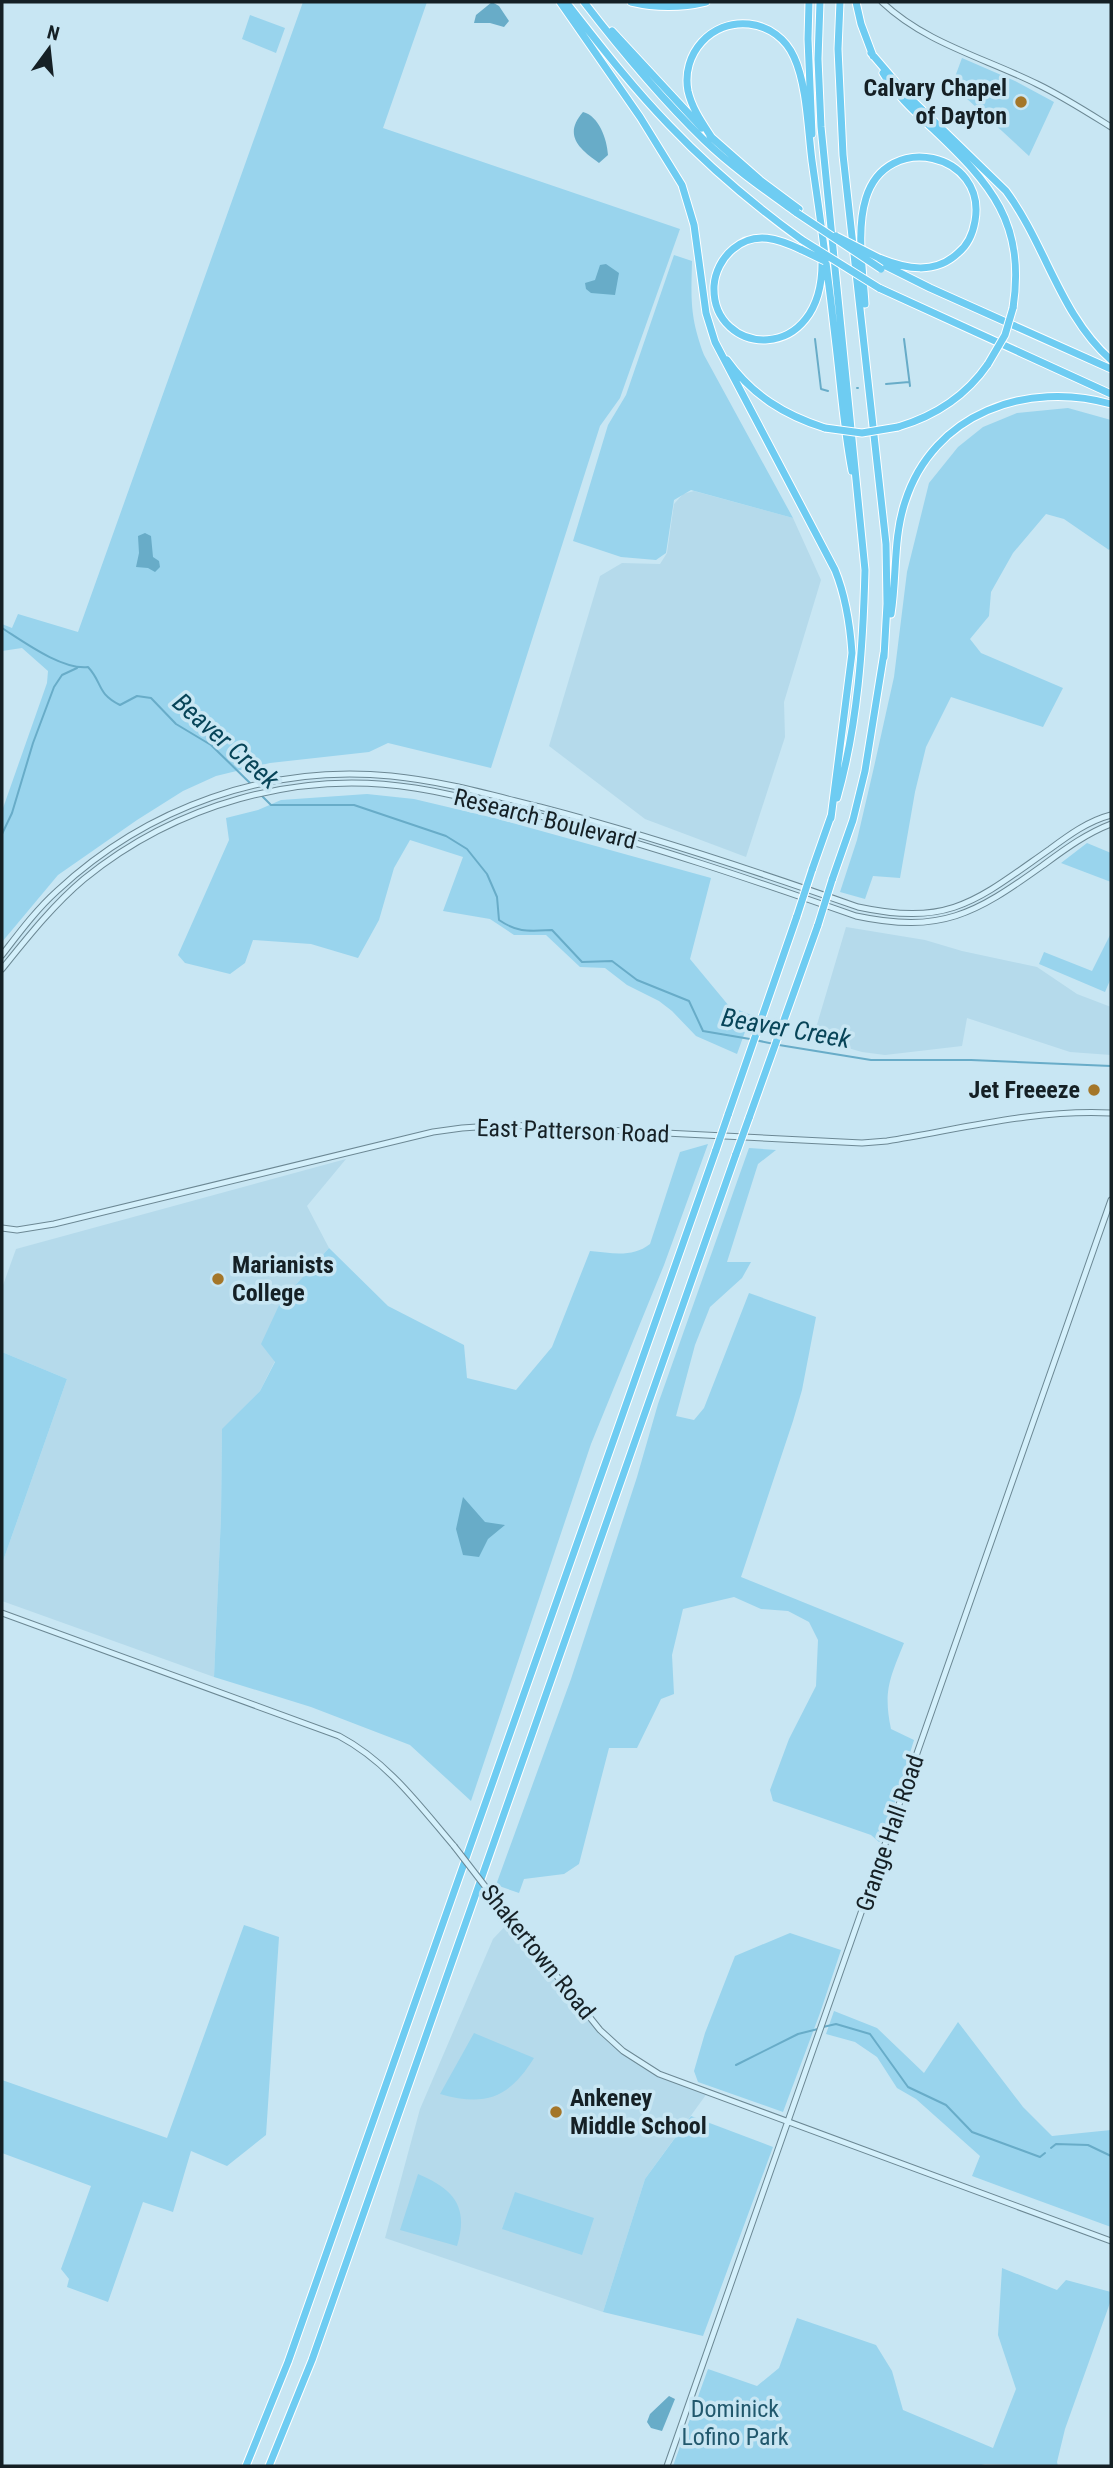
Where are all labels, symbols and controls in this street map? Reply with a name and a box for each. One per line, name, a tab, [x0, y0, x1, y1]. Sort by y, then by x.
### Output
north arrow	[14, 14, 84, 84]
text: N	[45, 20, 62, 46]
place label: Calvary Chapel of Dayton	[863, 74, 1007, 130]
marker: Calvary Chapel of Dayton	[1013, 94, 1029, 110]
water label: Beaver Creek	[167, 687, 285, 795]
street label: Research Boulevard	[451, 783, 639, 855]
water label: Beaver Creek	[719, 1002, 853, 1054]
place label: Jet Freeeze	[968, 1076, 1080, 1104]
marker: Jet Freeeze	[1086, 1082, 1102, 1098]
street label: East Patterson Road	[476, 1114, 670, 1148]
place label: Marianists College	[232, 1251, 334, 1307]
marker: Marianists College	[210, 1271, 226, 1287]
street label: Grange Hall Road	[850, 1751, 930, 1915]
street label: Shakertown Road	[475, 1879, 601, 2025]
place label: Ankeney Middle School	[570, 2084, 707, 2140]
marker: Ankeney Middle School	[548, 2104, 564, 2120]
park label: Dominick Lofino Park	[681, 2395, 789, 2451]

